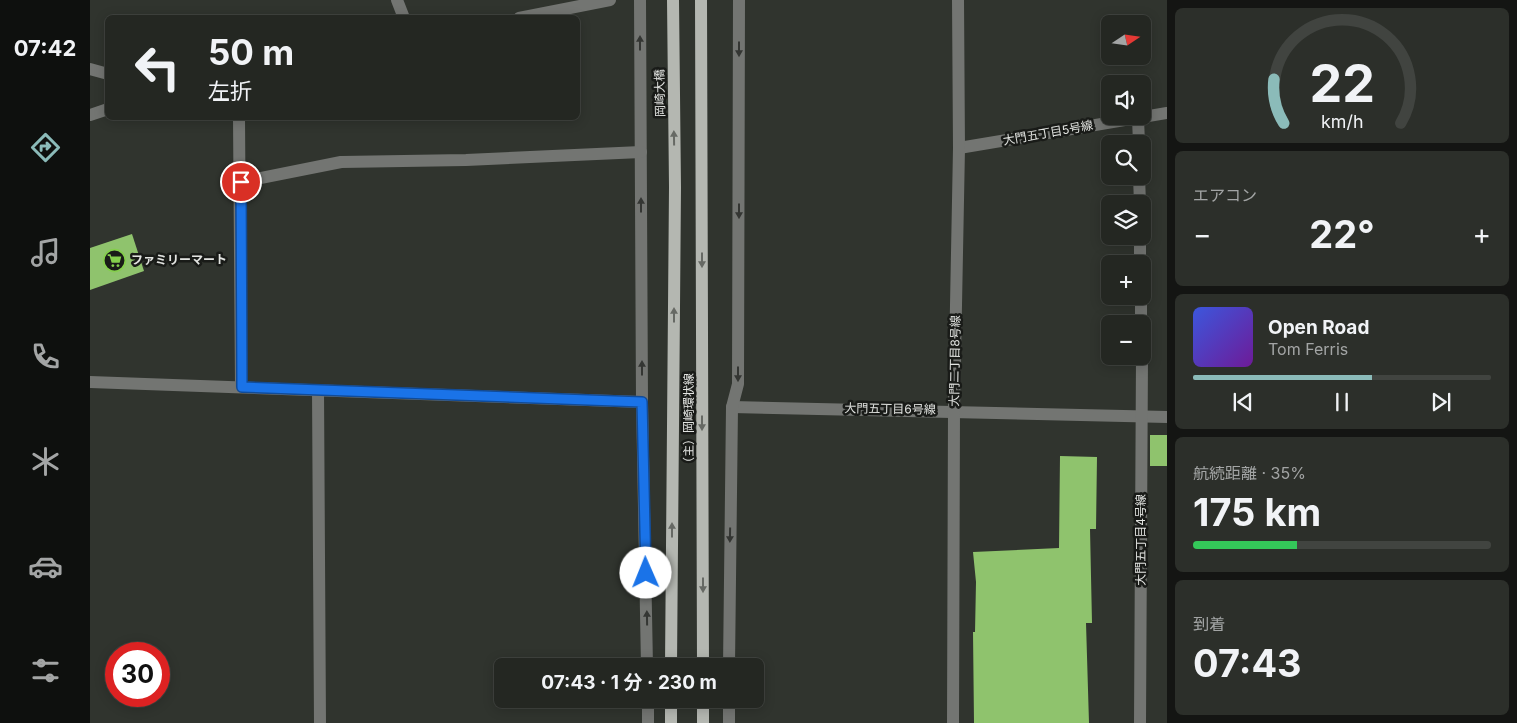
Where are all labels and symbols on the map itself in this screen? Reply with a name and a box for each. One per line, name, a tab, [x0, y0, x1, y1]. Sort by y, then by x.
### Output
north arrow	[1101, 15, 1151, 65]
one-way arrow	[636, 34, 644, 50]
one-way arrow	[735, 41, 743, 57]
street label: 岡崎大橋	[652, 69, 667, 117]
street label: 大門五丁目5号線	[1002, 117, 1094, 148]
one-way arrow	[670, 130, 678, 146]
pin	[220, 161, 262, 203]
one-way arrow	[637, 197, 645, 213]
one-way arrow	[735, 203, 743, 219]
supermarket icon: ファミリーマート	[103, 248, 127, 272]
place label: ファミリーマート	[131, 252, 227, 267]
one-way arrow	[698, 253, 706, 269]
one-way arrow	[670, 307, 678, 323]
street label: 大門二丁目8号線	[946, 315, 963, 407]
one-way arrow	[638, 359, 646, 375]
one-way arrow	[734, 366, 742, 382]
street label: （主）岡崎環状線	[681, 373, 696, 469]
street label: 大門五丁目6号線	[844, 400, 936, 417]
one-way arrow	[698, 415, 706, 431]
street label: 大門五丁目4号線	[1133, 494, 1148, 586]
one-way arrow	[668, 522, 676, 538]
one-way arrow	[726, 528, 734, 544]
position arrow	[619, 546, 671, 598]
one-way arrow	[699, 578, 707, 594]
one-way arrow	[642, 609, 650, 625]
speed limit sign: 30	[105, 642, 170, 707]

